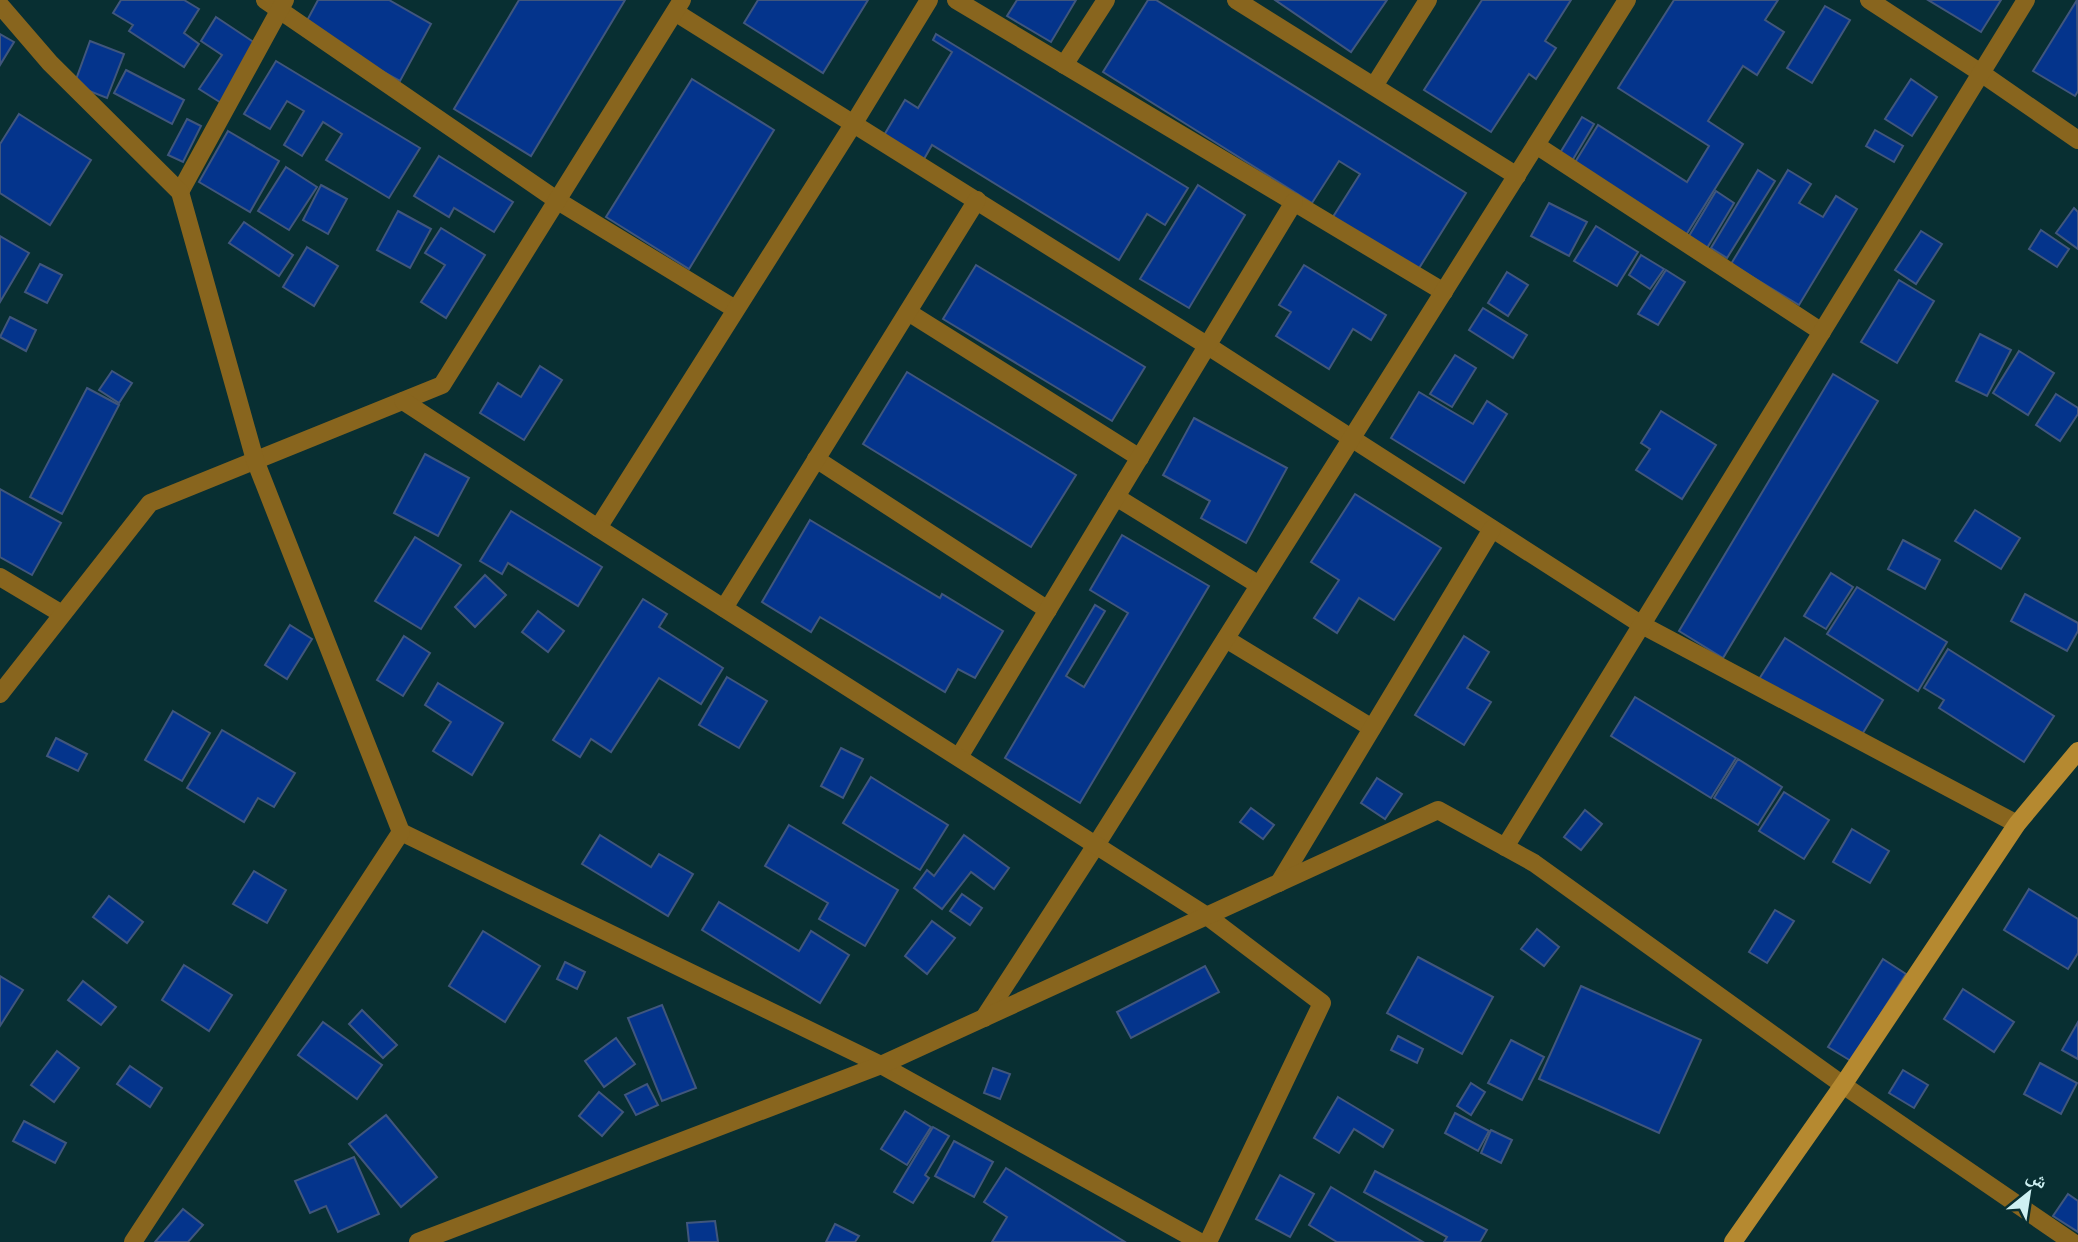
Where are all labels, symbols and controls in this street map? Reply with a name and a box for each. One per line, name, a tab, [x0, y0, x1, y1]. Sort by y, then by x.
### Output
north arrow	[1994, 1158, 2064, 1228]
text: ش	[2023, 1163, 2052, 1194]

